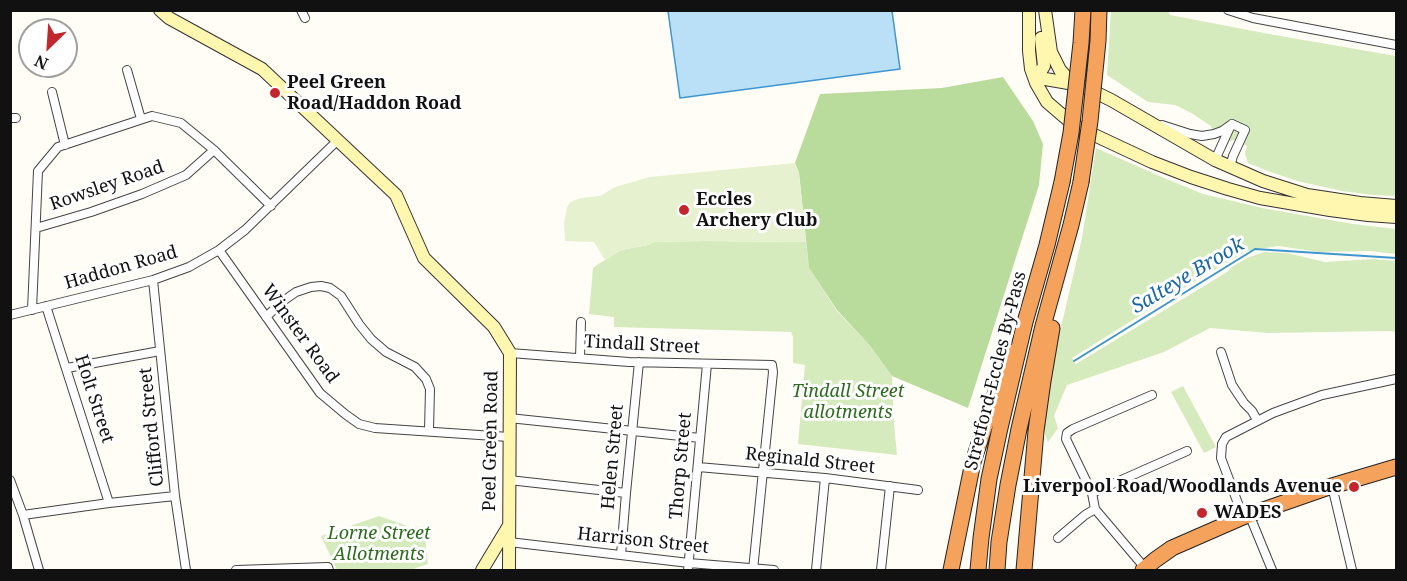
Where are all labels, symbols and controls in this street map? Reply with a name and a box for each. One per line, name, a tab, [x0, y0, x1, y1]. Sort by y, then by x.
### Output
north arrow	[18, 18, 78, 78]
text: N	[31, 50, 52, 75]
place label: Peel Green Road/Haddon Road	[287, 72, 462, 115]
marker: Peel Green Road/Haddon Road	[268, 86, 282, 100]
street label: Rowsley Road	[47, 156, 167, 216]
place label: Eccles Archery Club	[696, 189, 817, 232]
marker: Eccles Archery Club	[677, 203, 691, 217]
water label: Salteye Brook	[1127, 233, 1249, 319]
street label: Haddon Road	[62, 242, 180, 294]
street label: Stretford-Eccles By-Pass	[961, 269, 1031, 473]
street label: Winster Road	[257, 280, 343, 388]
street label: Tindall Street	[584, 331, 700, 359]
street label: Holt Street	[70, 352, 118, 446]
street label: Clifford Street	[135, 366, 169, 488]
street label: Peel Green Road	[479, 370, 503, 512]
park label: Tindall Street allotments	[792, 381, 904, 424]
street label: Helen Street	[598, 403, 628, 511]
street label: Thorp Street	[666, 412, 696, 520]
street label: Reginald Street	[744, 443, 876, 479]
place label: Liverpool Road/Woodlands Avenue	[1023, 476, 1342, 498]
marker: Liverpool Road/Woodlands Avenue	[1347, 480, 1361, 494]
place label: WADES	[1214, 502, 1281, 524]
marker: WADES	[1195, 506, 1209, 520]
park label: Lorne Street Allotments	[327, 523, 431, 566]
street label: Harrison Street	[576, 523, 710, 559]

